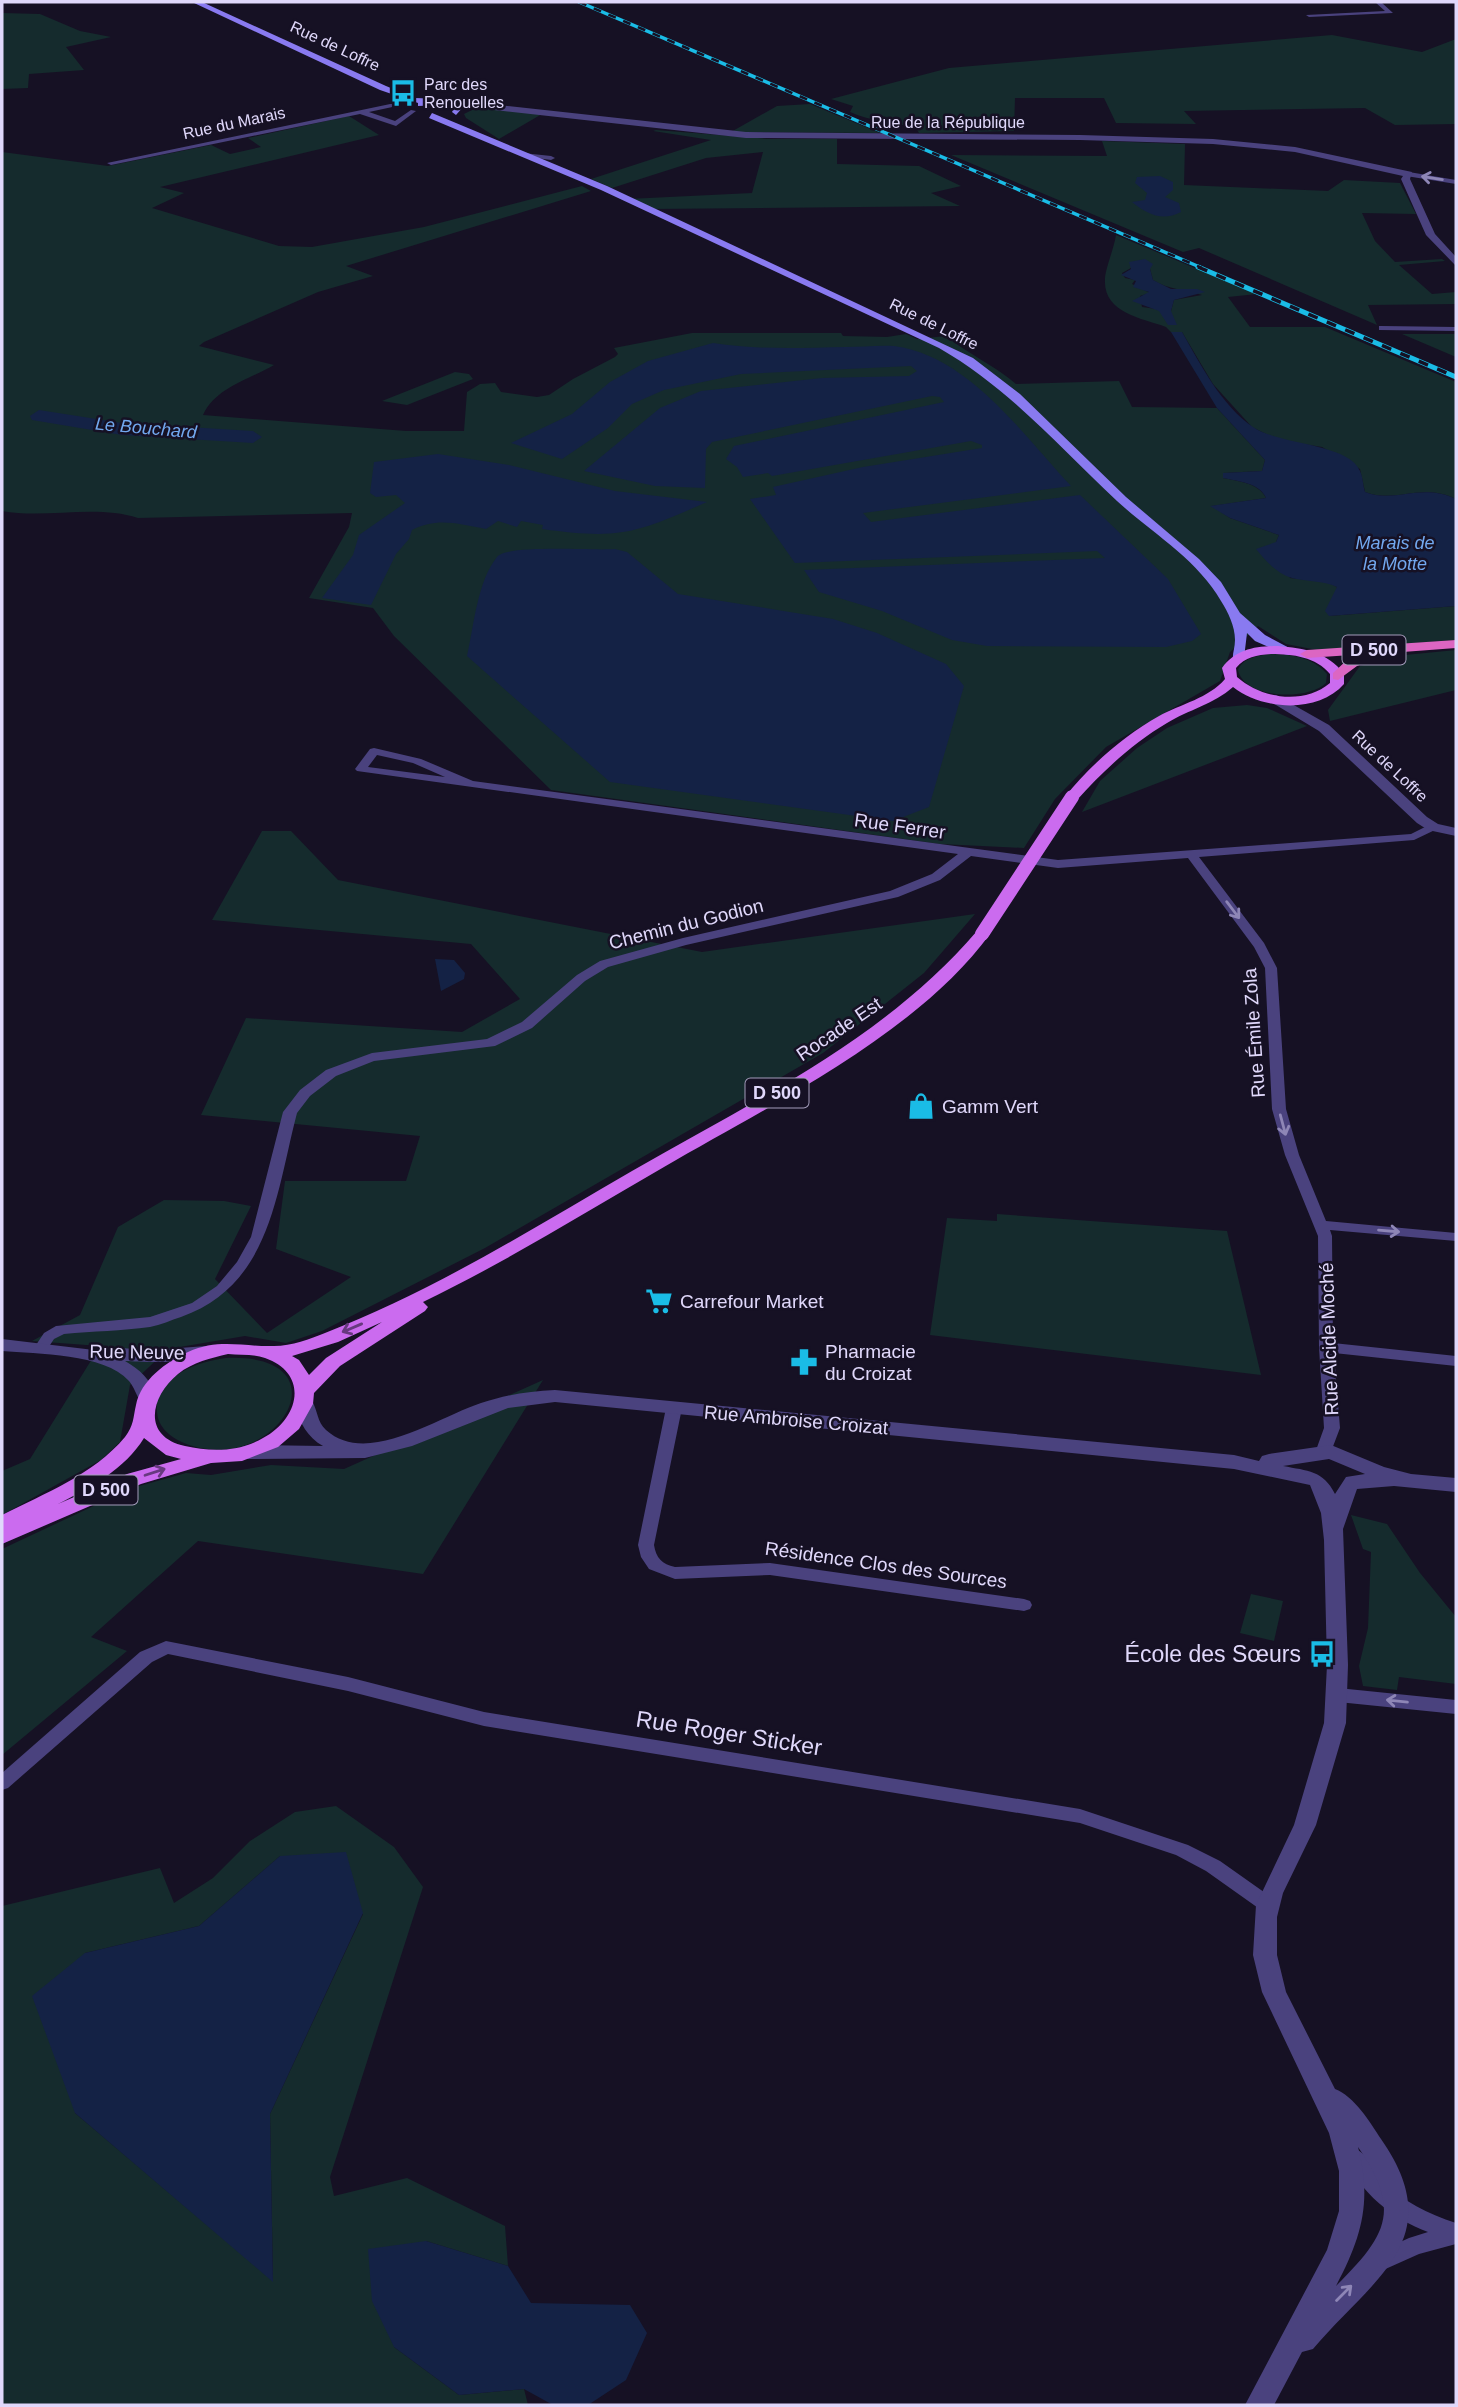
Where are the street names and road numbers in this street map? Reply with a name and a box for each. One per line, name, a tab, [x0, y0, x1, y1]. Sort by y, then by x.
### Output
street label: Rue de Loffre	[288, 18, 382, 74]
street label: Rue du Marais	[181, 104, 287, 142]
street label: Rue de la République	[871, 114, 1025, 131]
street label: Rue de Loffre	[887, 295, 981, 353]
road number: D 500	[1342, 636, 1406, 664]
street label: Rue de Loffre	[1349, 727, 1431, 805]
street label: Rue Ferrer	[853, 809, 948, 843]
street label: Chemin du Godion	[607, 895, 765, 953]
street label: Rue Émile Zola	[1239, 967, 1269, 1099]
street label: Rocade Est	[792, 992, 886, 1065]
road number: D 500	[746, 1078, 808, 1108]
street label: Rue Alcide Moché	[1316, 1262, 1342, 1416]
street label: Rue Neuve	[89, 1341, 185, 1363]
street label: Rue Ambroise Croizat	[703, 1401, 890, 1439]
road number: D 500	[74, 1476, 138, 1504]
street label: Résidence Clos des Sources	[764, 1538, 1008, 1592]
street label: Rue Roger Sticker	[634, 1705, 824, 1761]

